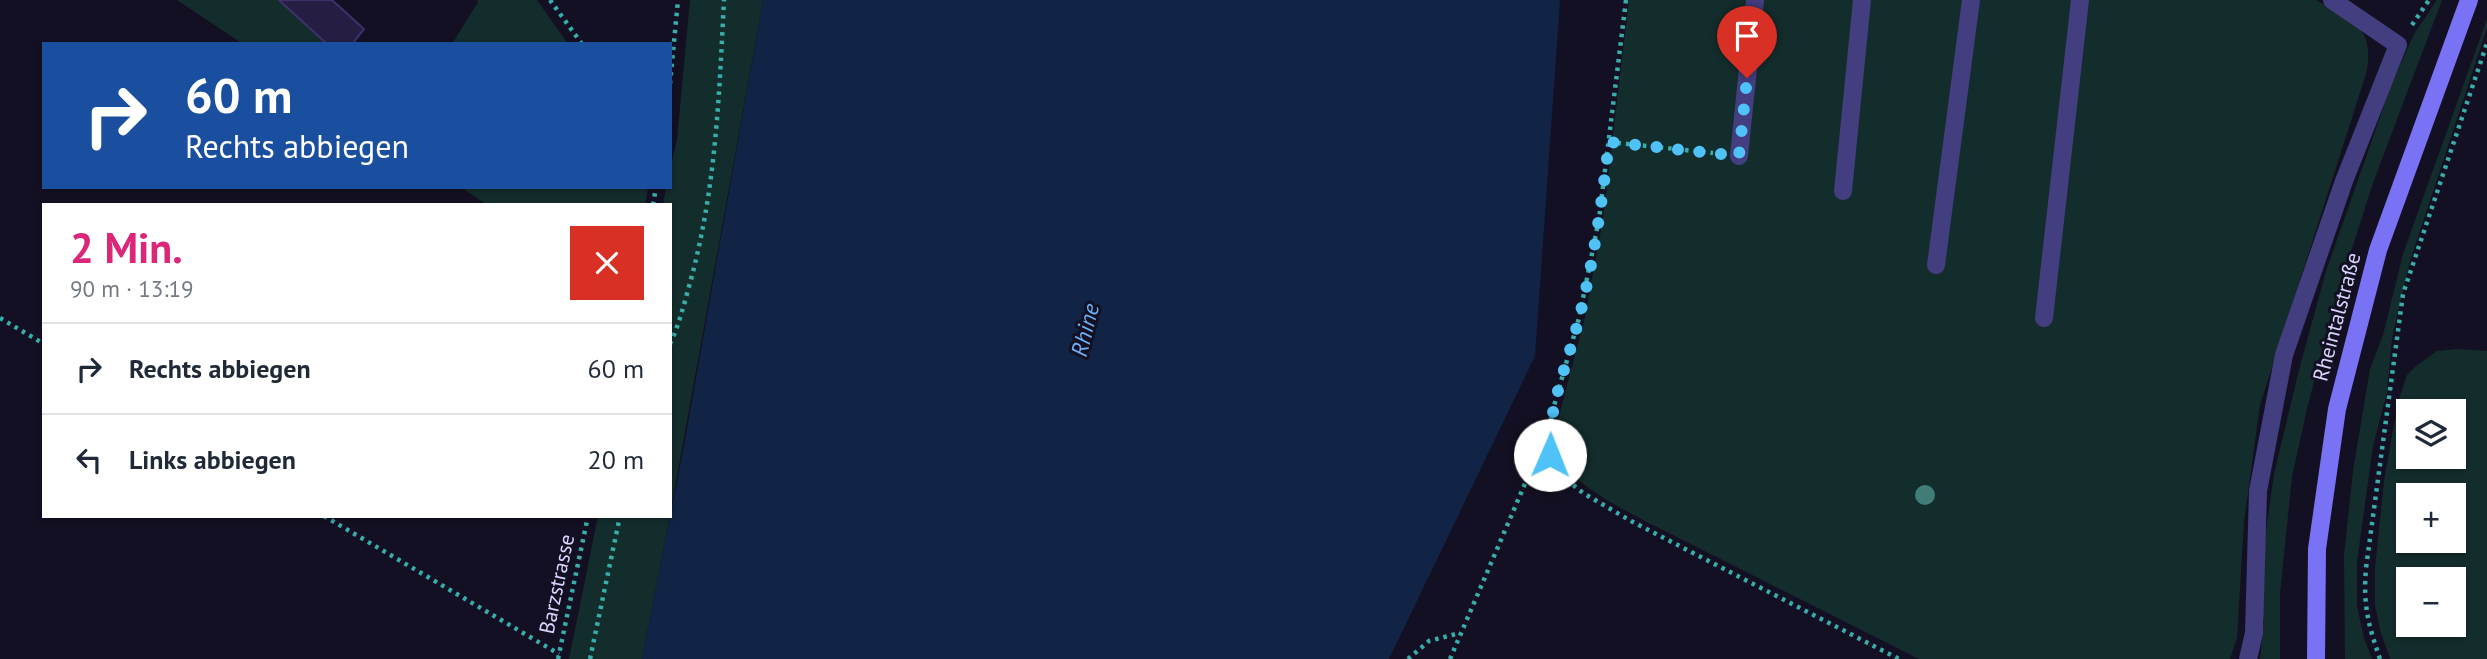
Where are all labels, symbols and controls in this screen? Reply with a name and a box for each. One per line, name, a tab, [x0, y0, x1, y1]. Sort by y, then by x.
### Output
pin	[1717, 6, 1777, 78]
icon: arrive	[1728, 17, 1766, 55]
text: 60 m	[185, 63, 292, 127]
icon: right	[70, 70, 161, 161]
text: Rechts abbiegen	[185, 125, 409, 167]
text: 2 Min.	[70, 220, 183, 275]
button: close	[570, 226, 644, 300]
street label: Rheintalstraße	[2306, 250, 2367, 384]
text: 90 m · 13:19	[70, 274, 194, 303]
water label: Rhine	[1064, 300, 1105, 360]
icon: right	[70, 350, 108, 388]
text: Rechts abbiegen	[129, 352, 311, 385]
text: 60 m	[588, 352, 644, 385]
map controls	[2396, 399, 2466, 637]
button: layers	[2396, 399, 2466, 469]
position arrow	[1513, 418, 1587, 492]
icon: left	[70, 441, 108, 479]
text: Links abbiegen	[129, 443, 296, 476]
text: 20 m	[588, 443, 644, 476]
button: +	[2396, 483, 2466, 553]
street label: Barzstrasse	[533, 532, 580, 636]
button: −	[2396, 567, 2466, 637]

